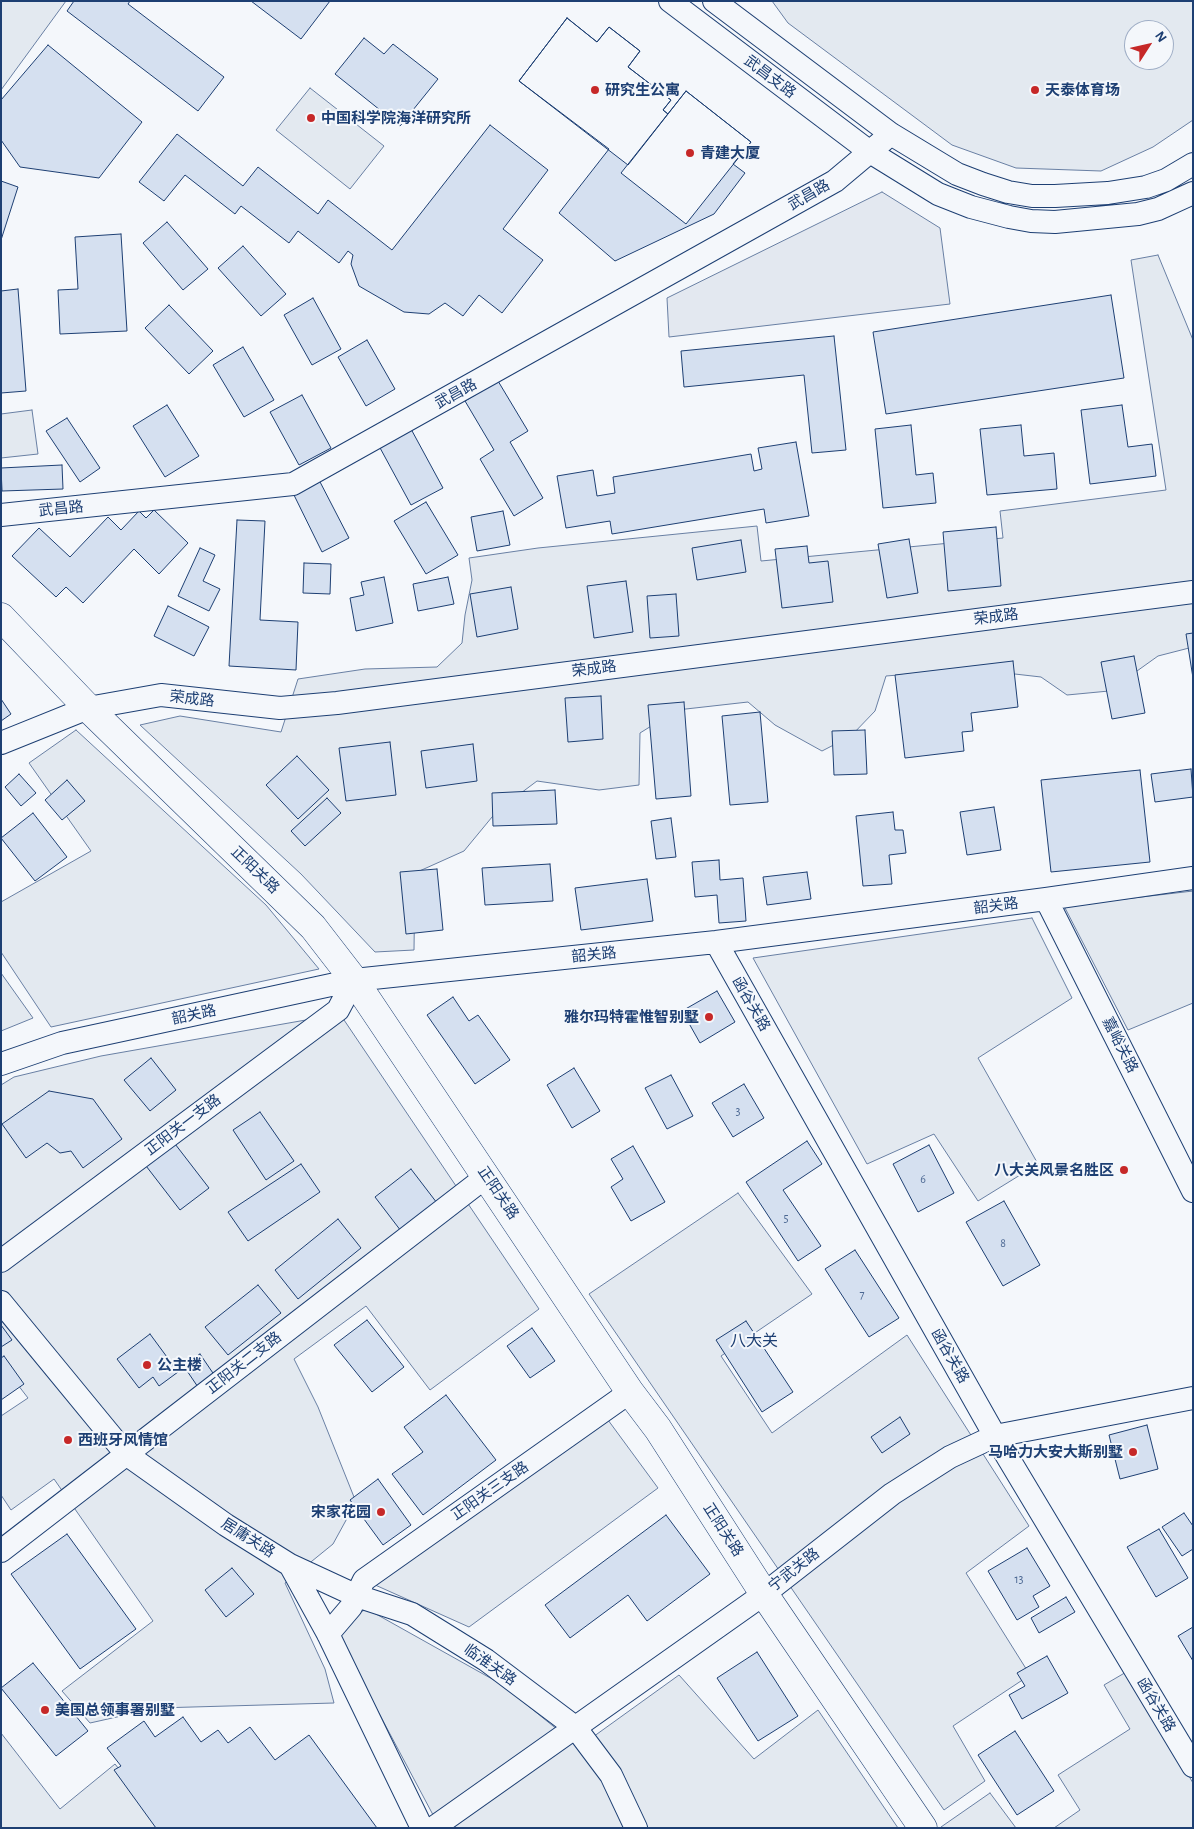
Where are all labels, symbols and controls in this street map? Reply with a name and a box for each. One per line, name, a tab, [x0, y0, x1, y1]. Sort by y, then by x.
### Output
north arrow	[1124, 20, 1174, 70]
text: N	[1152, 29, 1169, 45]
street label: 武昌支路	[741, 52, 799, 102]
place label: 研究生公寓	[605, 81, 680, 99]
place label: 天泰体育场	[1045, 81, 1120, 99]
marker: 研究生公寓	[589, 84, 601, 96]
marker: 天泰体育场	[1029, 84, 1041, 96]
place label: 中国科学院海洋研究所	[321, 109, 471, 127]
marker: 中国科学院海洋研究所	[305, 112, 317, 124]
place label: 青建大厦	[700, 144, 760, 162]
marker: 青建大厦	[684, 147, 696, 159]
street label: 武昌路	[785, 176, 833, 214]
street label: 武昌路	[432, 375, 480, 413]
street label: 武昌路	[38, 498, 84, 520]
street label: 荣成路	[973, 605, 1019, 629]
street label: 荣成路	[571, 657, 617, 681]
street label: 荣成路	[169, 688, 215, 710]
street label: 正阳关路	[227, 843, 283, 897]
street label: 韶关路	[973, 894, 1019, 918]
street label: 韶关路	[571, 944, 617, 966]
street label: 函谷关路	[728, 974, 774, 1034]
street label: 韶关路	[170, 1002, 218, 1028]
place label: 雅尔玛特霍惟智别墅	[564, 1008, 699, 1026]
marker: 雅尔玛特霍惟智别墅	[703, 1011, 715, 1023]
street label: 嘉峪关路	[1098, 1014, 1142, 1076]
street label: 正阳关一支路	[142, 1091, 224, 1159]
house number: 3	[736, 1104, 740, 1118]
place label: 八大关风景名胜区	[994, 1161, 1114, 1179]
street label: 正阳关路	[474, 1163, 522, 1223]
marker: 八大关风景名胜区	[1118, 1164, 1130, 1176]
house number: 6	[920, 1172, 926, 1186]
house number: 5	[783, 1211, 789, 1225]
house number: 8	[1000, 1236, 1006, 1250]
house number: 7	[859, 1287, 865, 1301]
street label: 函谷关路	[927, 1326, 973, 1386]
street label: 正阳关二支路	[203, 1328, 285, 1398]
district label: 八大关	[730, 1331, 778, 1351]
place label: 公主楼	[157, 1356, 202, 1374]
marker: 公主楼	[141, 1359, 153, 1371]
place label: 西班牙风情馆	[78, 1431, 168, 1449]
marker: 西班牙风情馆	[62, 1434, 74, 1446]
place label: 马哈力大安大斯别墅	[988, 1443, 1123, 1461]
marker: 马哈力大安大斯别墅	[1127, 1446, 1139, 1458]
street label: 正阳关三支路	[448, 1458, 532, 1524]
street label: 正阳关路	[699, 1500, 747, 1560]
place label: 宋家花园	[311, 1503, 371, 1521]
marker: 宋家花园	[375, 1506, 387, 1518]
street label: 居庸关路	[218, 1514, 278, 1562]
street label: 宁武关路	[765, 1544, 823, 1596]
house number: 13	[1014, 1572, 1024, 1586]
street label: 临淮关路	[460, 1640, 520, 1690]
street label: 函谷关路	[1133, 1675, 1179, 1735]
place label: 美国总领事署别墅	[55, 1701, 175, 1719]
marker: 美国总领事署别墅	[39, 1704, 51, 1716]

